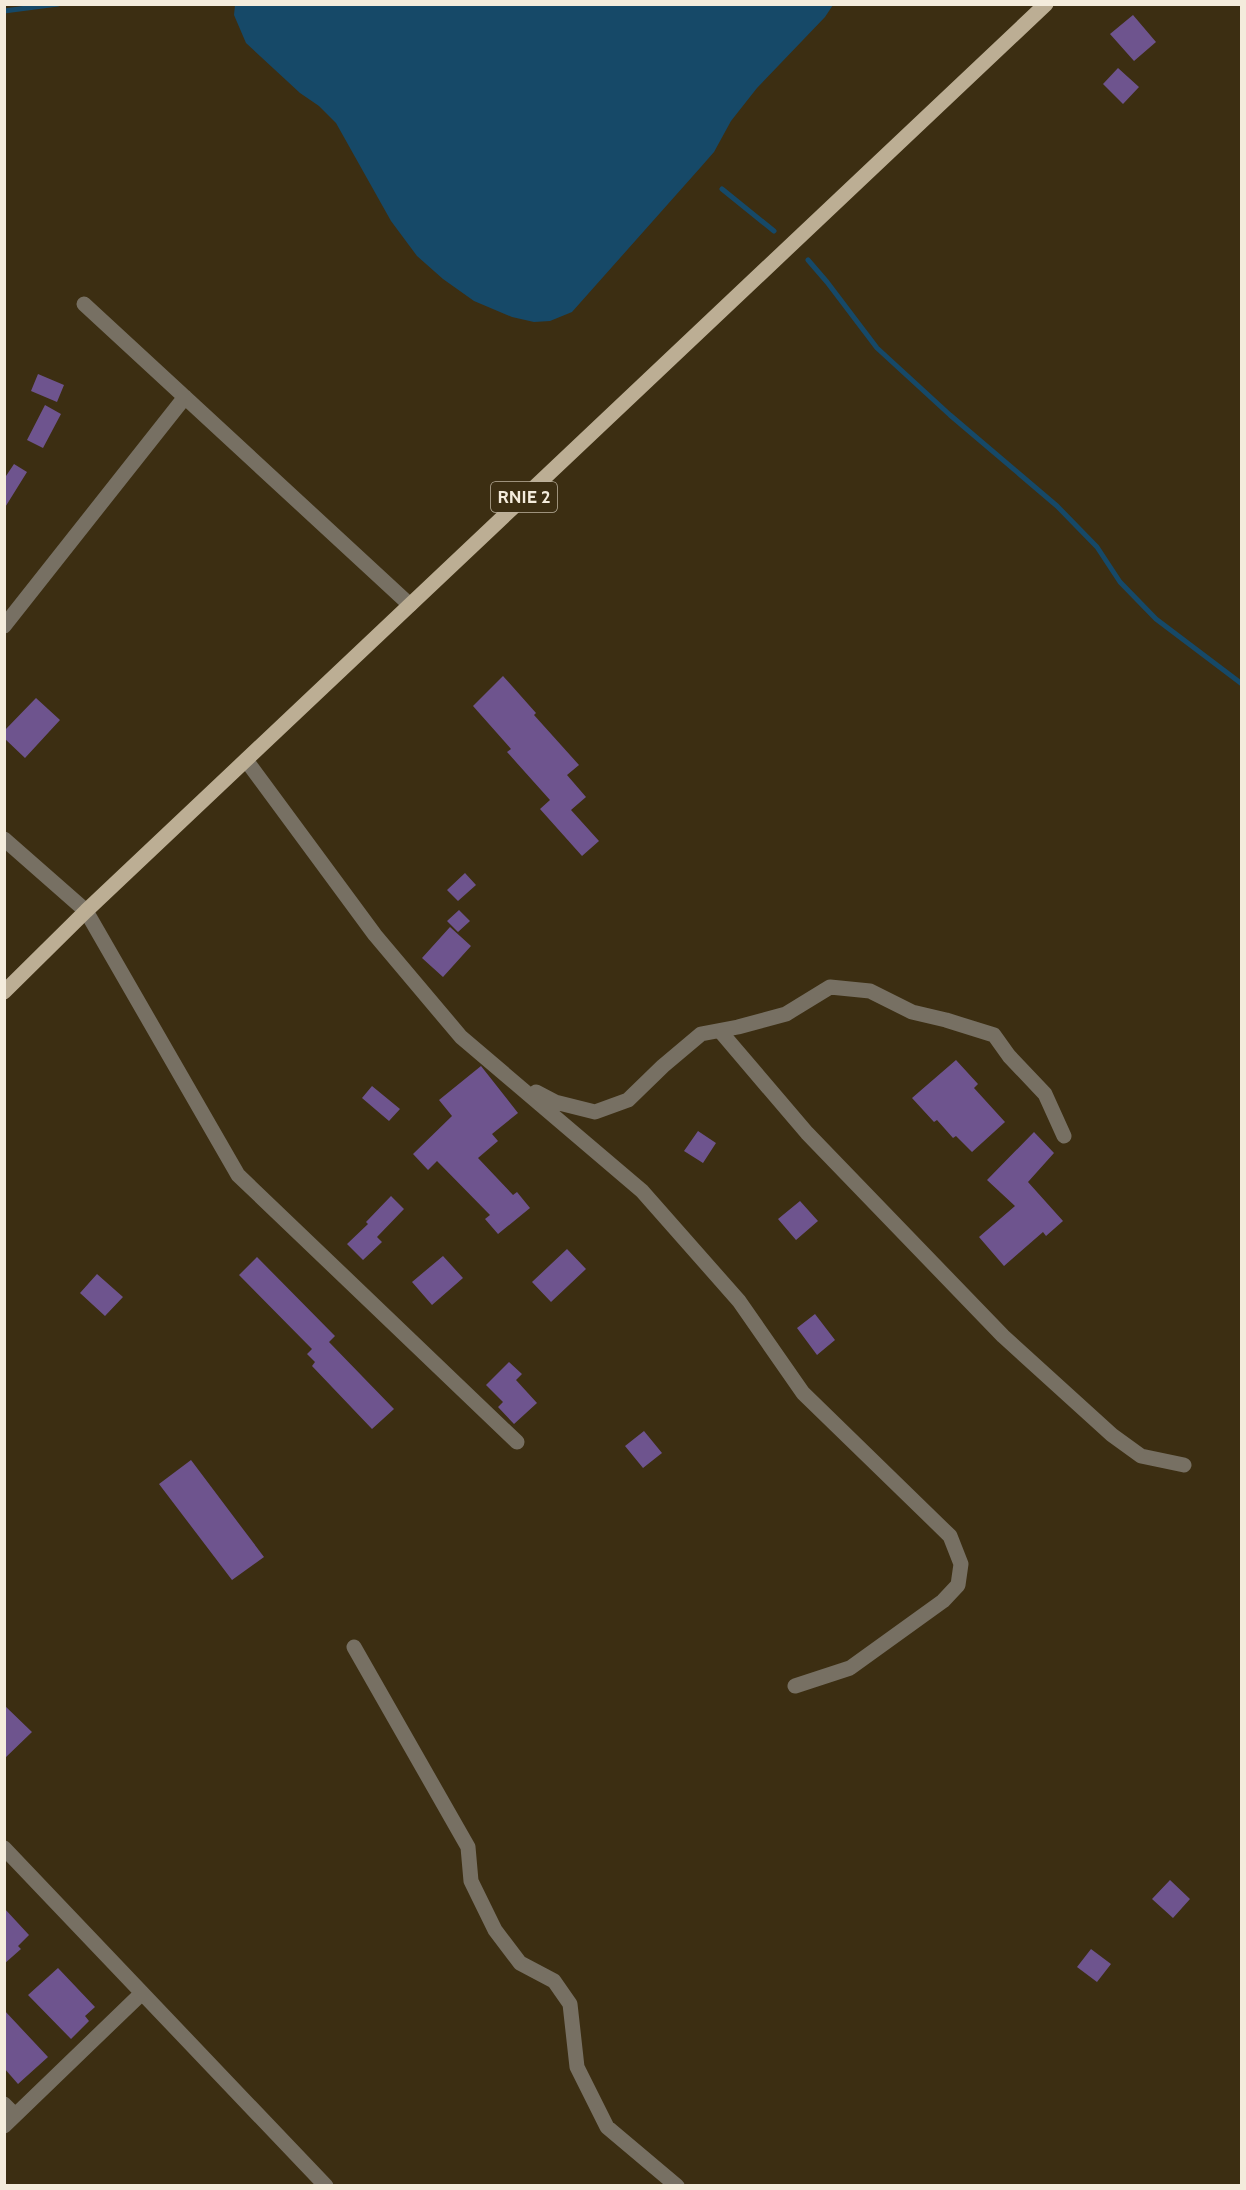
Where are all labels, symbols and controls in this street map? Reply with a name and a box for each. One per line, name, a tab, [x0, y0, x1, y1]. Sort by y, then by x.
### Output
road number: RNIE 2	[491, 482, 557, 512]

